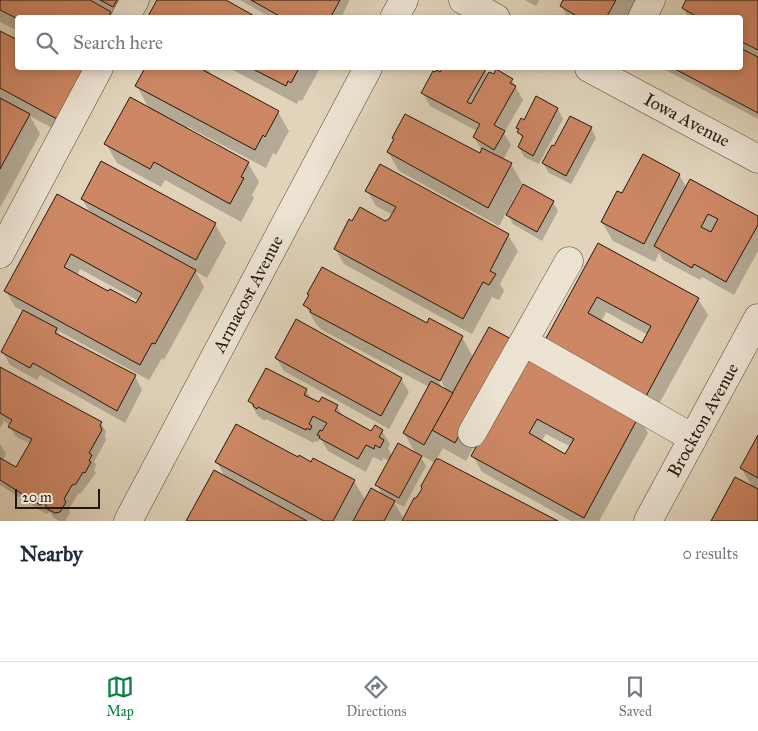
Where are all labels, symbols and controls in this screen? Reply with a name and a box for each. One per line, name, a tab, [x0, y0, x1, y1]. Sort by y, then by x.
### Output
search box	[15, 15, 743, 70]
icon: search	[33, 29, 61, 57]
text: Search here	[73, 31, 163, 54]
street label: Iowa Avenue	[640, 88, 734, 152]
street label: Armacost Avenue	[207, 232, 288, 357]
street label: Brockton Avenue	[663, 359, 743, 481]
scale bar	[15, 486, 100, 509]
text: 20 m	[22, 489, 52, 506]
text: Nearby	[20, 541, 83, 567]
text: 0 results	[683, 544, 738, 563]
tab: Map	[106, 673, 134, 720]
tab: Directions	[346, 673, 407, 720]
tab: Saved	[619, 673, 652, 720]

